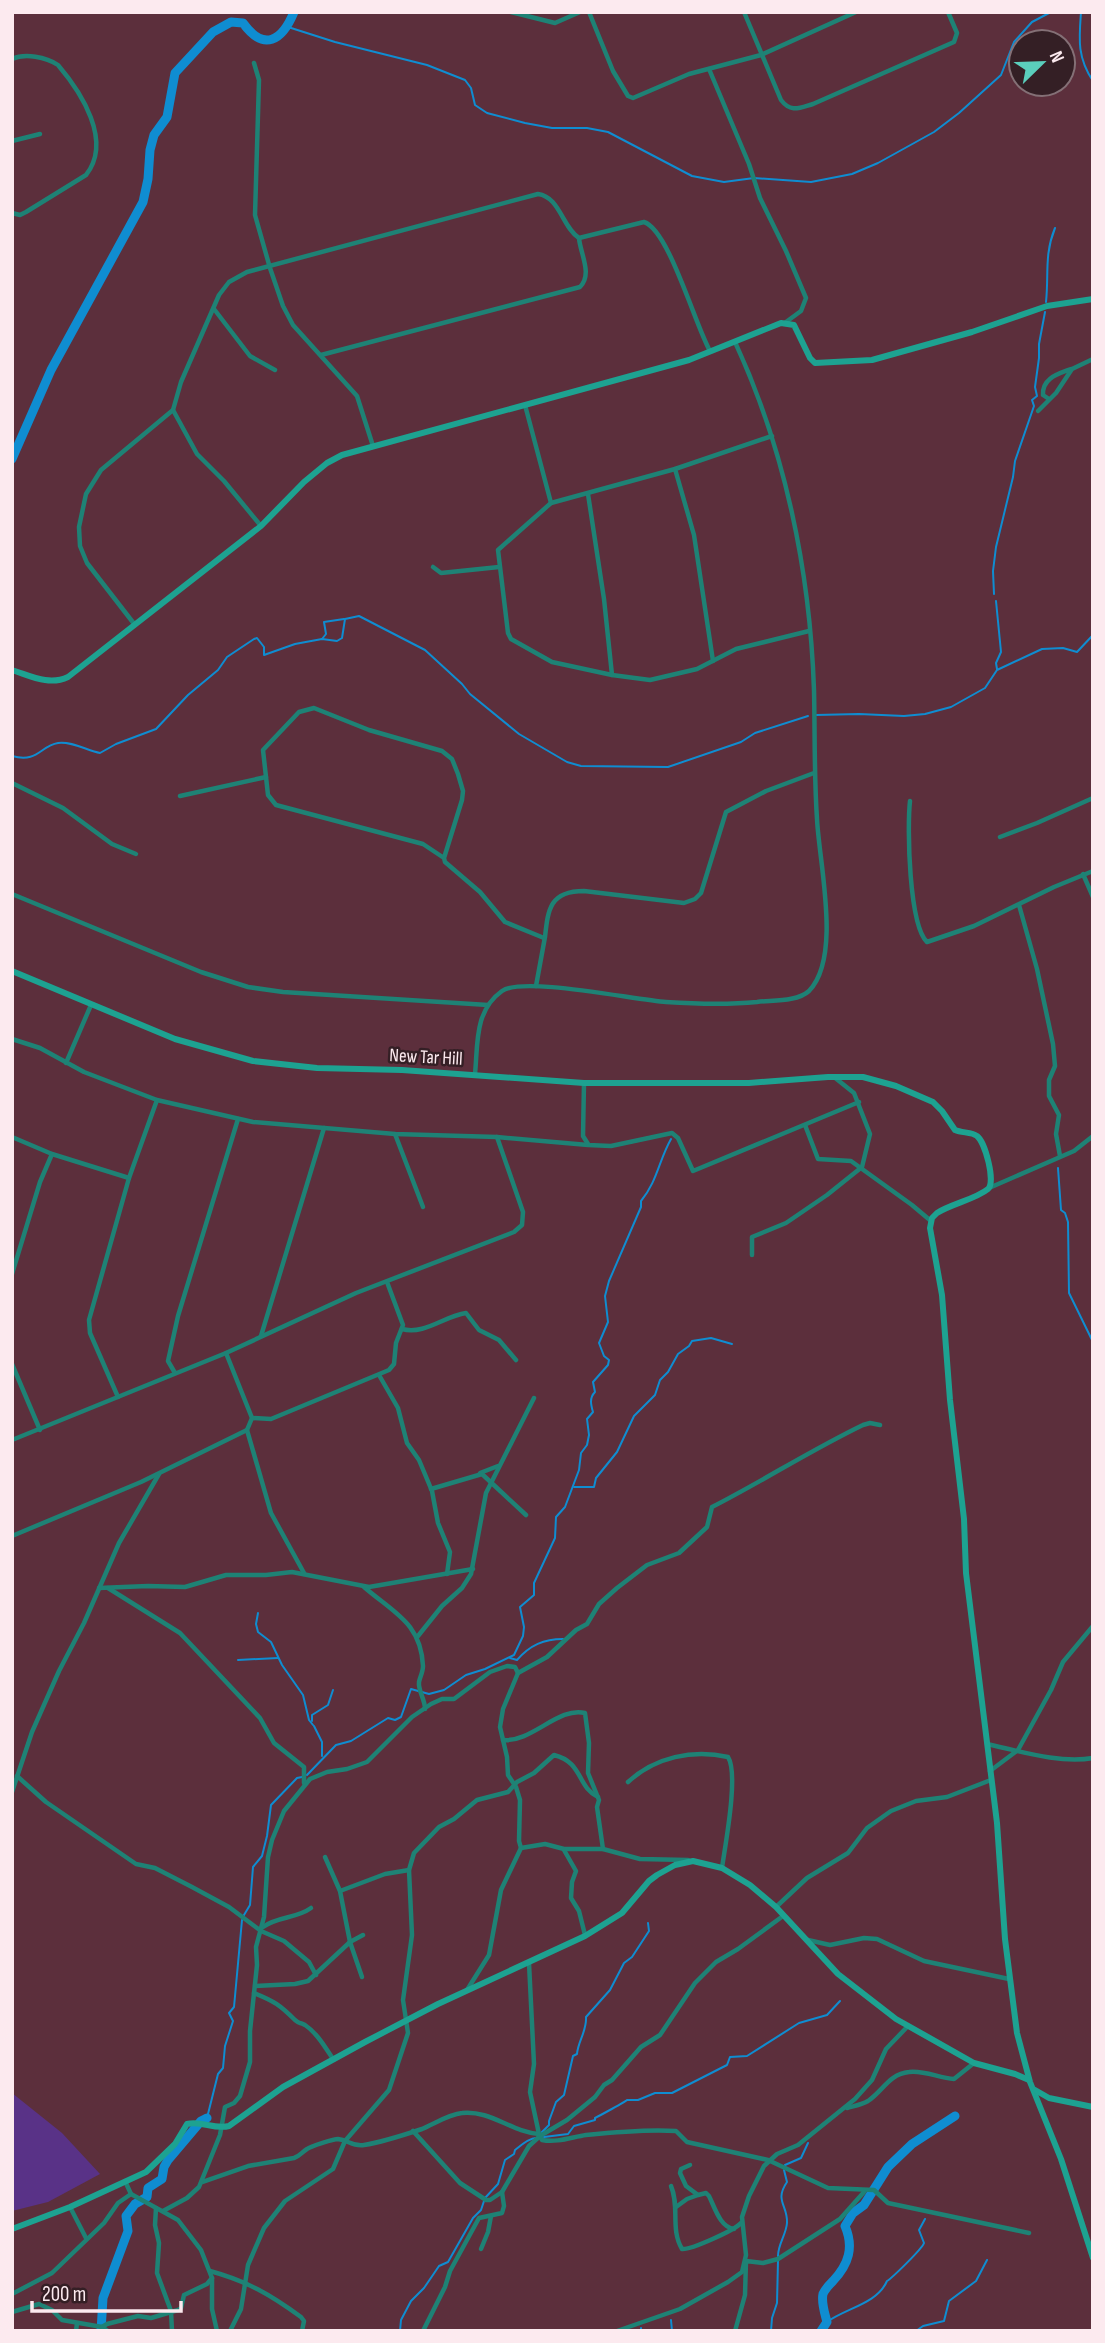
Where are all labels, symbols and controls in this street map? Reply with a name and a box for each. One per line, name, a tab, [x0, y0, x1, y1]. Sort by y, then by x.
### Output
north arrow	[1007, 28, 1077, 98]
text: N	[1044, 48, 1069, 66]
street label: New Tar Hill	[389, 1044, 463, 1071]
scale bar	[32, 2270, 180, 2314]
text: 200 m	[42, 2282, 86, 2307]

